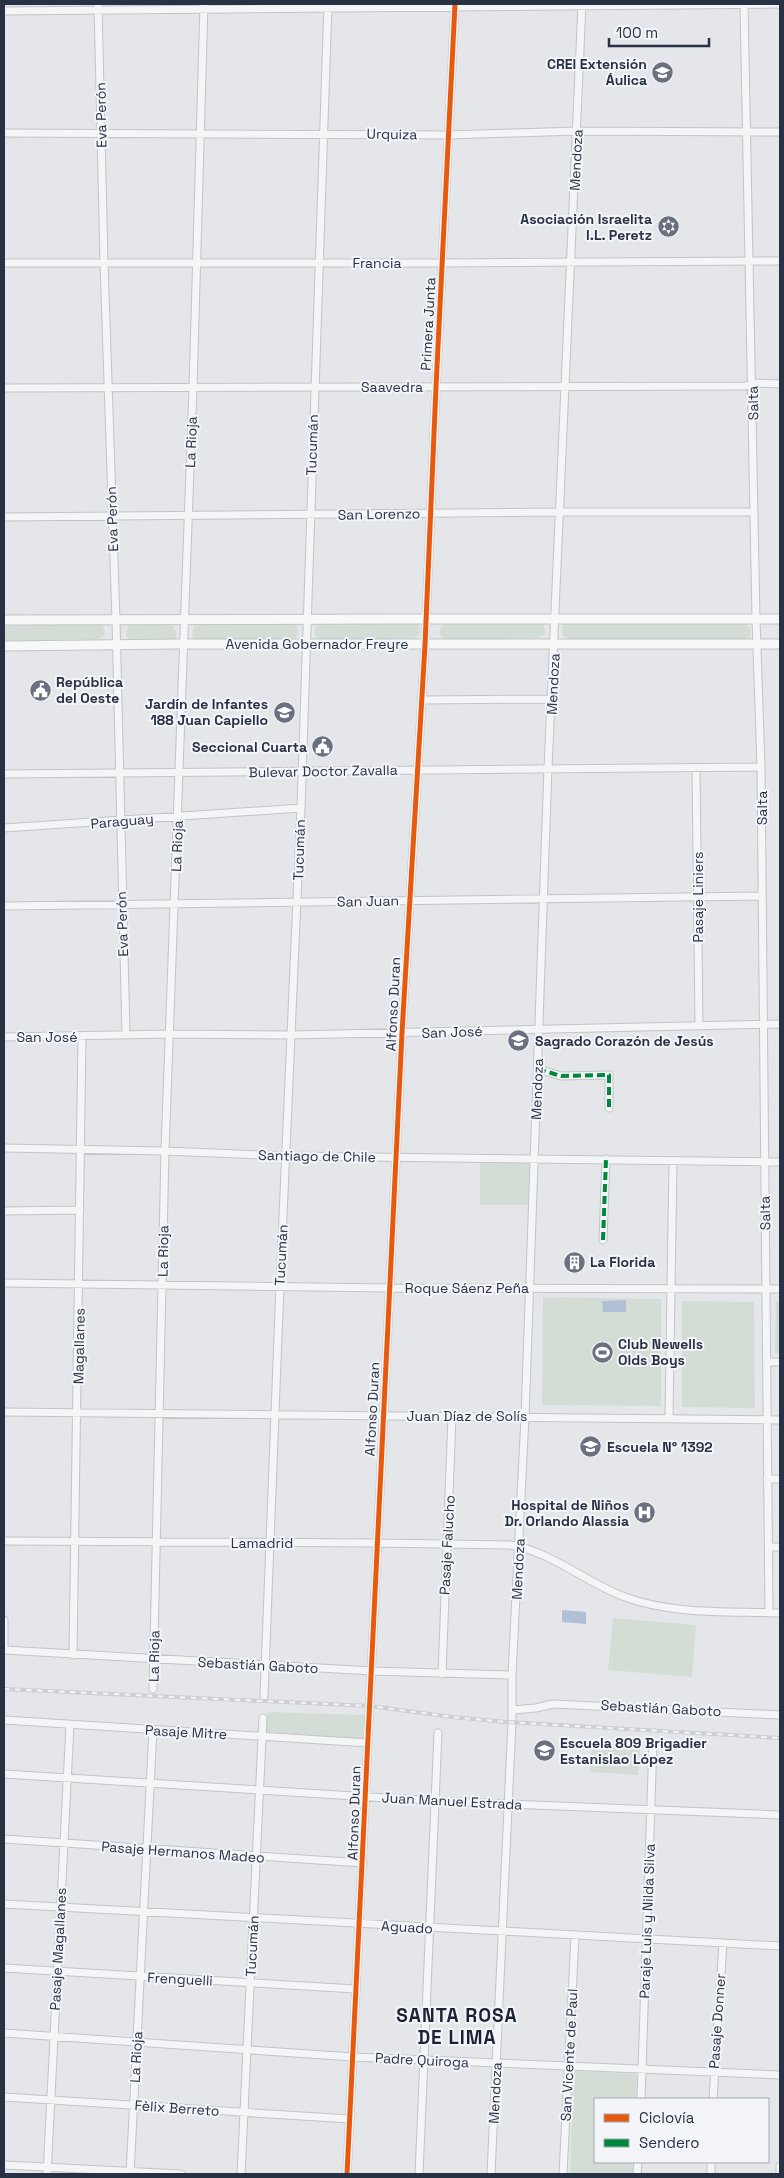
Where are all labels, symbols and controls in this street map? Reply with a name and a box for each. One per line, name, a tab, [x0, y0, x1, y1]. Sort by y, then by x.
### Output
scale bar	[609, 15, 709, 47]
text: 100 m	[616, 23, 658, 42]
place label: CREI Extensión Áulica	[547, 55, 647, 89]
school or university icon: CREI Extensión Áulica	[651, 60, 675, 84]
street label: Eva Perón	[91, 82, 111, 148]
street label: Urquiza	[367, 125, 417, 143]
street label: Mendoza	[565, 129, 587, 191]
place label: Asociación Israelita I.L. Peretz	[520, 210, 652, 244]
synagogue icon: Asociación Israelita I.L. Peretz	[656, 215, 680, 239]
street label: Francia	[352, 254, 402, 272]
street label: Primera Junta	[417, 277, 439, 371]
street label: Saavedra	[361, 378, 423, 396]
street label: Salta	[744, 386, 762, 420]
street label: Tucumán	[302, 414, 322, 476]
street label: La Rioja	[181, 416, 201, 468]
street label: Eva Perón	[102, 486, 122, 552]
street label: San Lorenzo	[338, 504, 420, 524]
street label: Avenida Gobernador Freyre	[225, 635, 409, 653]
street label: Mendoza	[542, 653, 564, 715]
place label: República del Oeste	[56, 673, 123, 707]
public building icon: República del Oeste	[28, 678, 52, 702]
place label: Jardín de Infantes 188 Juan Capiello	[145, 695, 268, 729]
school or university icon: Jardín de Infantes 188 Juan Capiello	[272, 700, 296, 724]
public building icon: Seccional Cuarta	[311, 735, 335, 759]
place label: Seccional Cuarta	[192, 738, 307, 756]
street label: Bulevar Doctor Zavalla	[248, 761, 398, 781]
street label: Salta	[753, 791, 771, 825]
street label: Paraguay	[90, 809, 154, 833]
street label: Tucumán	[289, 819, 309, 881]
street label: La Rioja	[167, 820, 187, 872]
street label: Pasaje Liniers	[689, 852, 707, 942]
street label: Eva Perón	[112, 891, 132, 957]
street label: San Juan	[337, 891, 399, 911]
street label: Alfonso Duran	[382, 956, 404, 1052]
street label: San José	[421, 1022, 483, 1042]
street label: San José	[16, 1028, 78, 1046]
school or university icon: Sagrado Corazón de Jesús	[507, 1029, 531, 1053]
place label: Sagrado Corazón de Jesús	[535, 1032, 714, 1050]
street label: Mendoza	[527, 1058, 547, 1120]
street label: Santiago de Chile	[258, 1146, 376, 1166]
street label: Salta	[756, 1196, 774, 1230]
street label: Tucumán	[270, 1224, 292, 1286]
street label: La Rioja	[154, 1225, 172, 1277]
building icon: La Florida	[562, 1250, 586, 1274]
place label: La Florida	[590, 1253, 655, 1271]
street label: Roque Sáenz Peña	[405, 1279, 529, 1297]
street label: Magallanes	[69, 1308, 89, 1384]
place label: Club Newells Olds Boys	[618, 1335, 703, 1369]
sports icon: Club Newells Olds Boys	[590, 1340, 614, 1364]
street label: Alfonso Duran	[361, 1361, 383, 1457]
street label: Juan Díaz de Solís	[407, 1407, 527, 1425]
school or university icon: Escuela N° 1392	[579, 1435, 603, 1459]
place label: Escuela N° 1392	[607, 1438, 713, 1456]
street label: Pasaje Falucho	[435, 1495, 459, 1595]
place label: Hospital de Niños Dr. Orlando Alassia	[504, 1496, 629, 1530]
hospital icon: Hospital de Niños Dr. Orlando Alassia	[633, 1501, 657, 1525]
street label: Lamadrid	[231, 1534, 293, 1552]
street label: Mendoza	[507, 1538, 529, 1600]
street label: La Rioja	[145, 1630, 163, 1682]
street label: Sebastián Gaboto	[197, 1653, 319, 1677]
street label: Sebastián Gaboto	[600, 1696, 722, 1720]
street label: Pasaje Mitre	[144, 1721, 228, 1743]
place label: Escuela 809 Brigadier Estanislao López	[560, 1734, 707, 1768]
school or university icon: Escuela 809 Brigadier Estanislao López	[532, 1739, 556, 1763]
street label: Alfonso Duran	[343, 1765, 365, 1861]
street label: Juan Manuel Estrada	[381, 1788, 523, 1814]
street label: Pasaje Hermanos Madeo	[101, 1837, 265, 1867]
street label: Paraje Luis y Nilda Silva	[635, 1843, 659, 1999]
street label: Pasaje Magallanes	[46, 1887, 70, 2011]
street label: Tucumán	[241, 1915, 263, 1977]
street label: Aguado	[381, 1917, 433, 1937]
street label: Frenguelli	[147, 1968, 213, 1990]
street label: Pasaje Donner	[705, 1973, 729, 2069]
street label: San Vicente de Paul	[557, 1988, 581, 2122]
district label: SANTA ROSA DE LIMA	[396, 2003, 518, 2050]
street label: La Rioja	[126, 2031, 146, 2083]
street label: Padre Quiroga	[375, 2049, 469, 2071]
street label: Mendoza	[484, 2062, 506, 2124]
street label: Fèlix Berreto	[134, 2096, 220, 2120]
legend	[594, 2098, 769, 2163]
text: Ciclovía	[639, 2108, 695, 2127]
text: Sendero	[639, 2133, 699, 2152]

